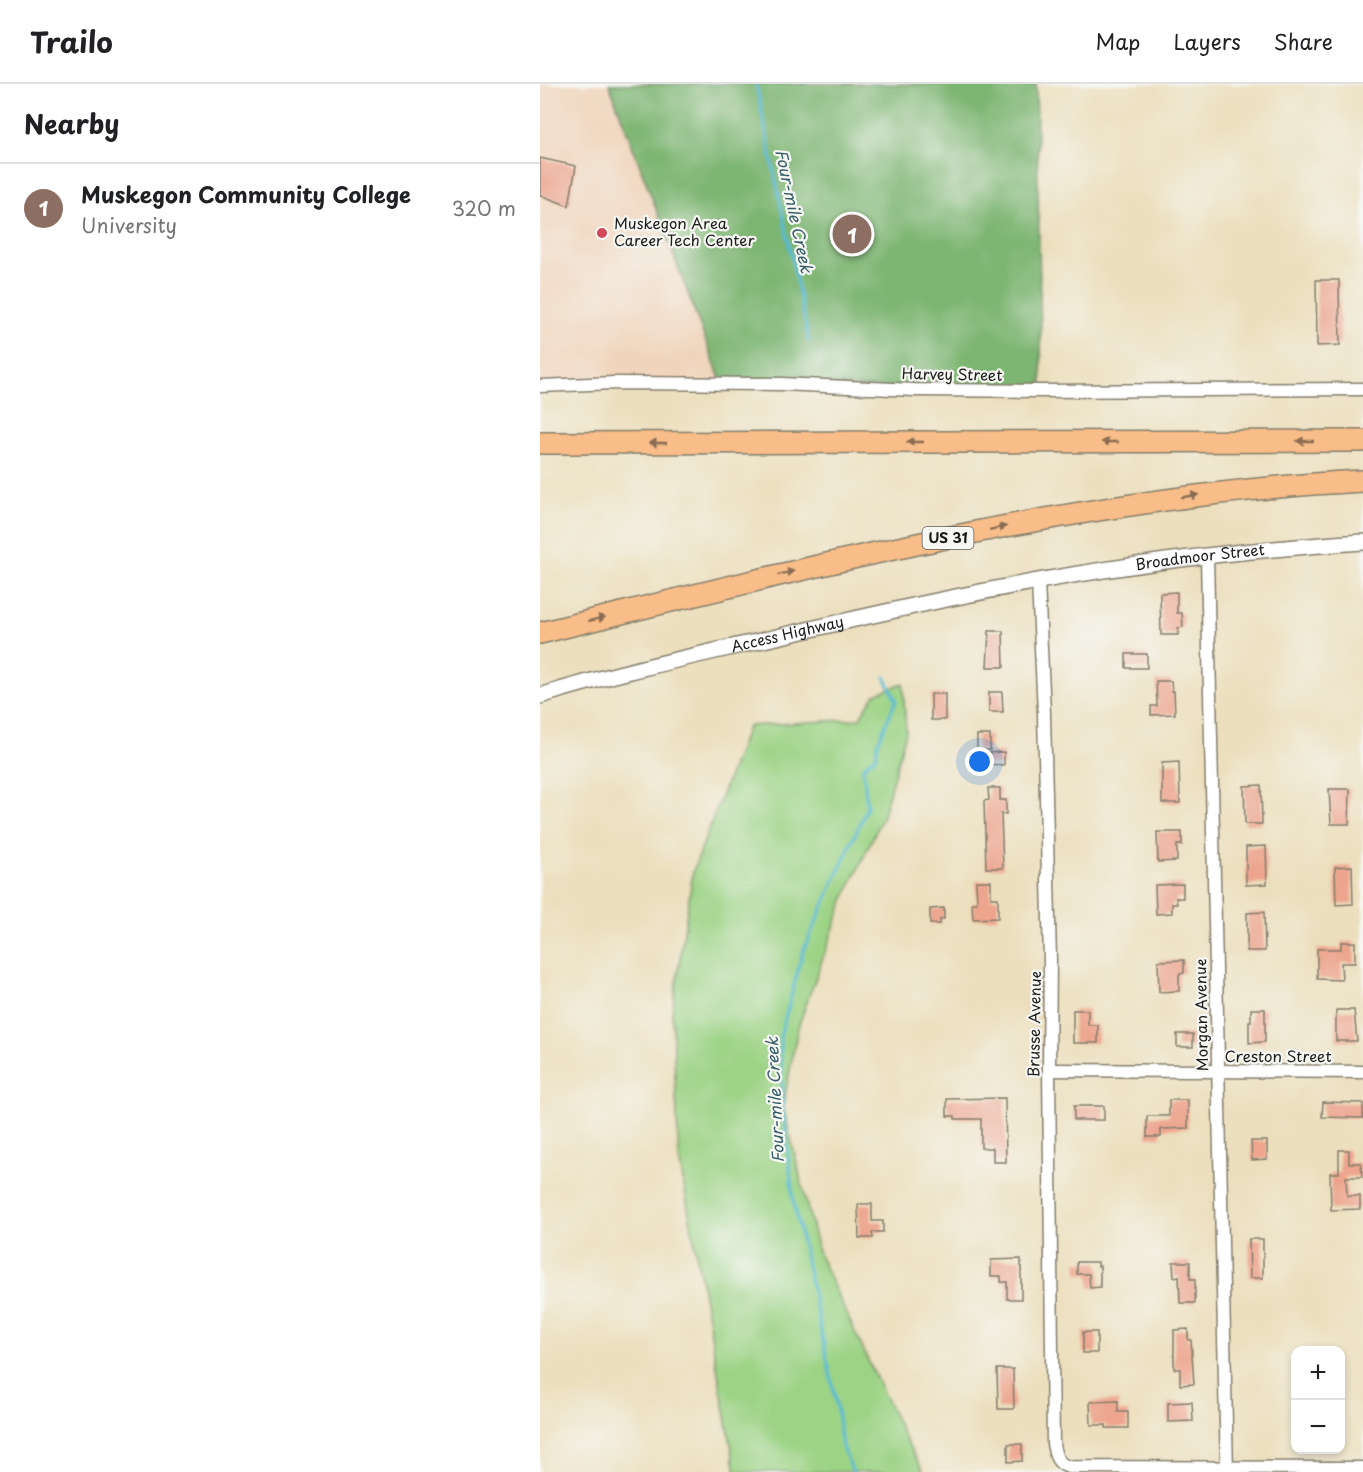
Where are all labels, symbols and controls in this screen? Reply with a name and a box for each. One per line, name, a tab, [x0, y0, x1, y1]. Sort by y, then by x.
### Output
text: Trailo	[30, 20, 113, 63]
text: Map	[1096, 25, 1140, 57]
text: Layers	[1173, 25, 1241, 57]
text: Share	[1274, 25, 1333, 57]
text: Nearby	[24, 104, 119, 143]
water label: Four-mile Creek	[770, 147, 820, 276]
text: Muskegon Community College	[81, 177, 411, 210]
text: 1	[39, 193, 48, 223]
text: 320 m	[452, 193, 516, 223]
text: University	[81, 210, 177, 240]
place label: Muskegon Area Career Tech Center	[614, 211, 755, 251]
pin: 1	[832, 212, 872, 256]
marker: Muskegon Area Career Tech Center	[595, 226, 609, 240]
street label: Harvey Street	[901, 361, 1003, 386]
one-way arrow	[1295, 436, 1314, 446]
one-way arrow	[905, 437, 924, 447]
one-way arrow	[1100, 437, 1119, 447]
one-way arrow	[649, 438, 668, 448]
one-way arrow	[1181, 492, 1200, 501]
one-way arrow	[988, 523, 1007, 532]
road number: US 31	[922, 527, 974, 549]
street label: Broadmoor Street	[1134, 537, 1266, 575]
one-way arrow	[777, 568, 796, 578]
street label: Access Highway	[729, 609, 846, 657]
one-way arrow	[588, 613, 606, 623]
your location	[965, 747, 994, 776]
street label: Morgan Avenue	[1188, 959, 1213, 1072]
street label: Brusse Avenue	[1021, 971, 1046, 1077]
water label: Four-mile Creek	[759, 1035, 789, 1163]
street label: Creston Street	[1224, 1044, 1332, 1067]
map controls	[1291, 1346, 1345, 1454]
button: +	[1291, 1346, 1345, 1400]
button: −	[1291, 1400, 1345, 1454]

